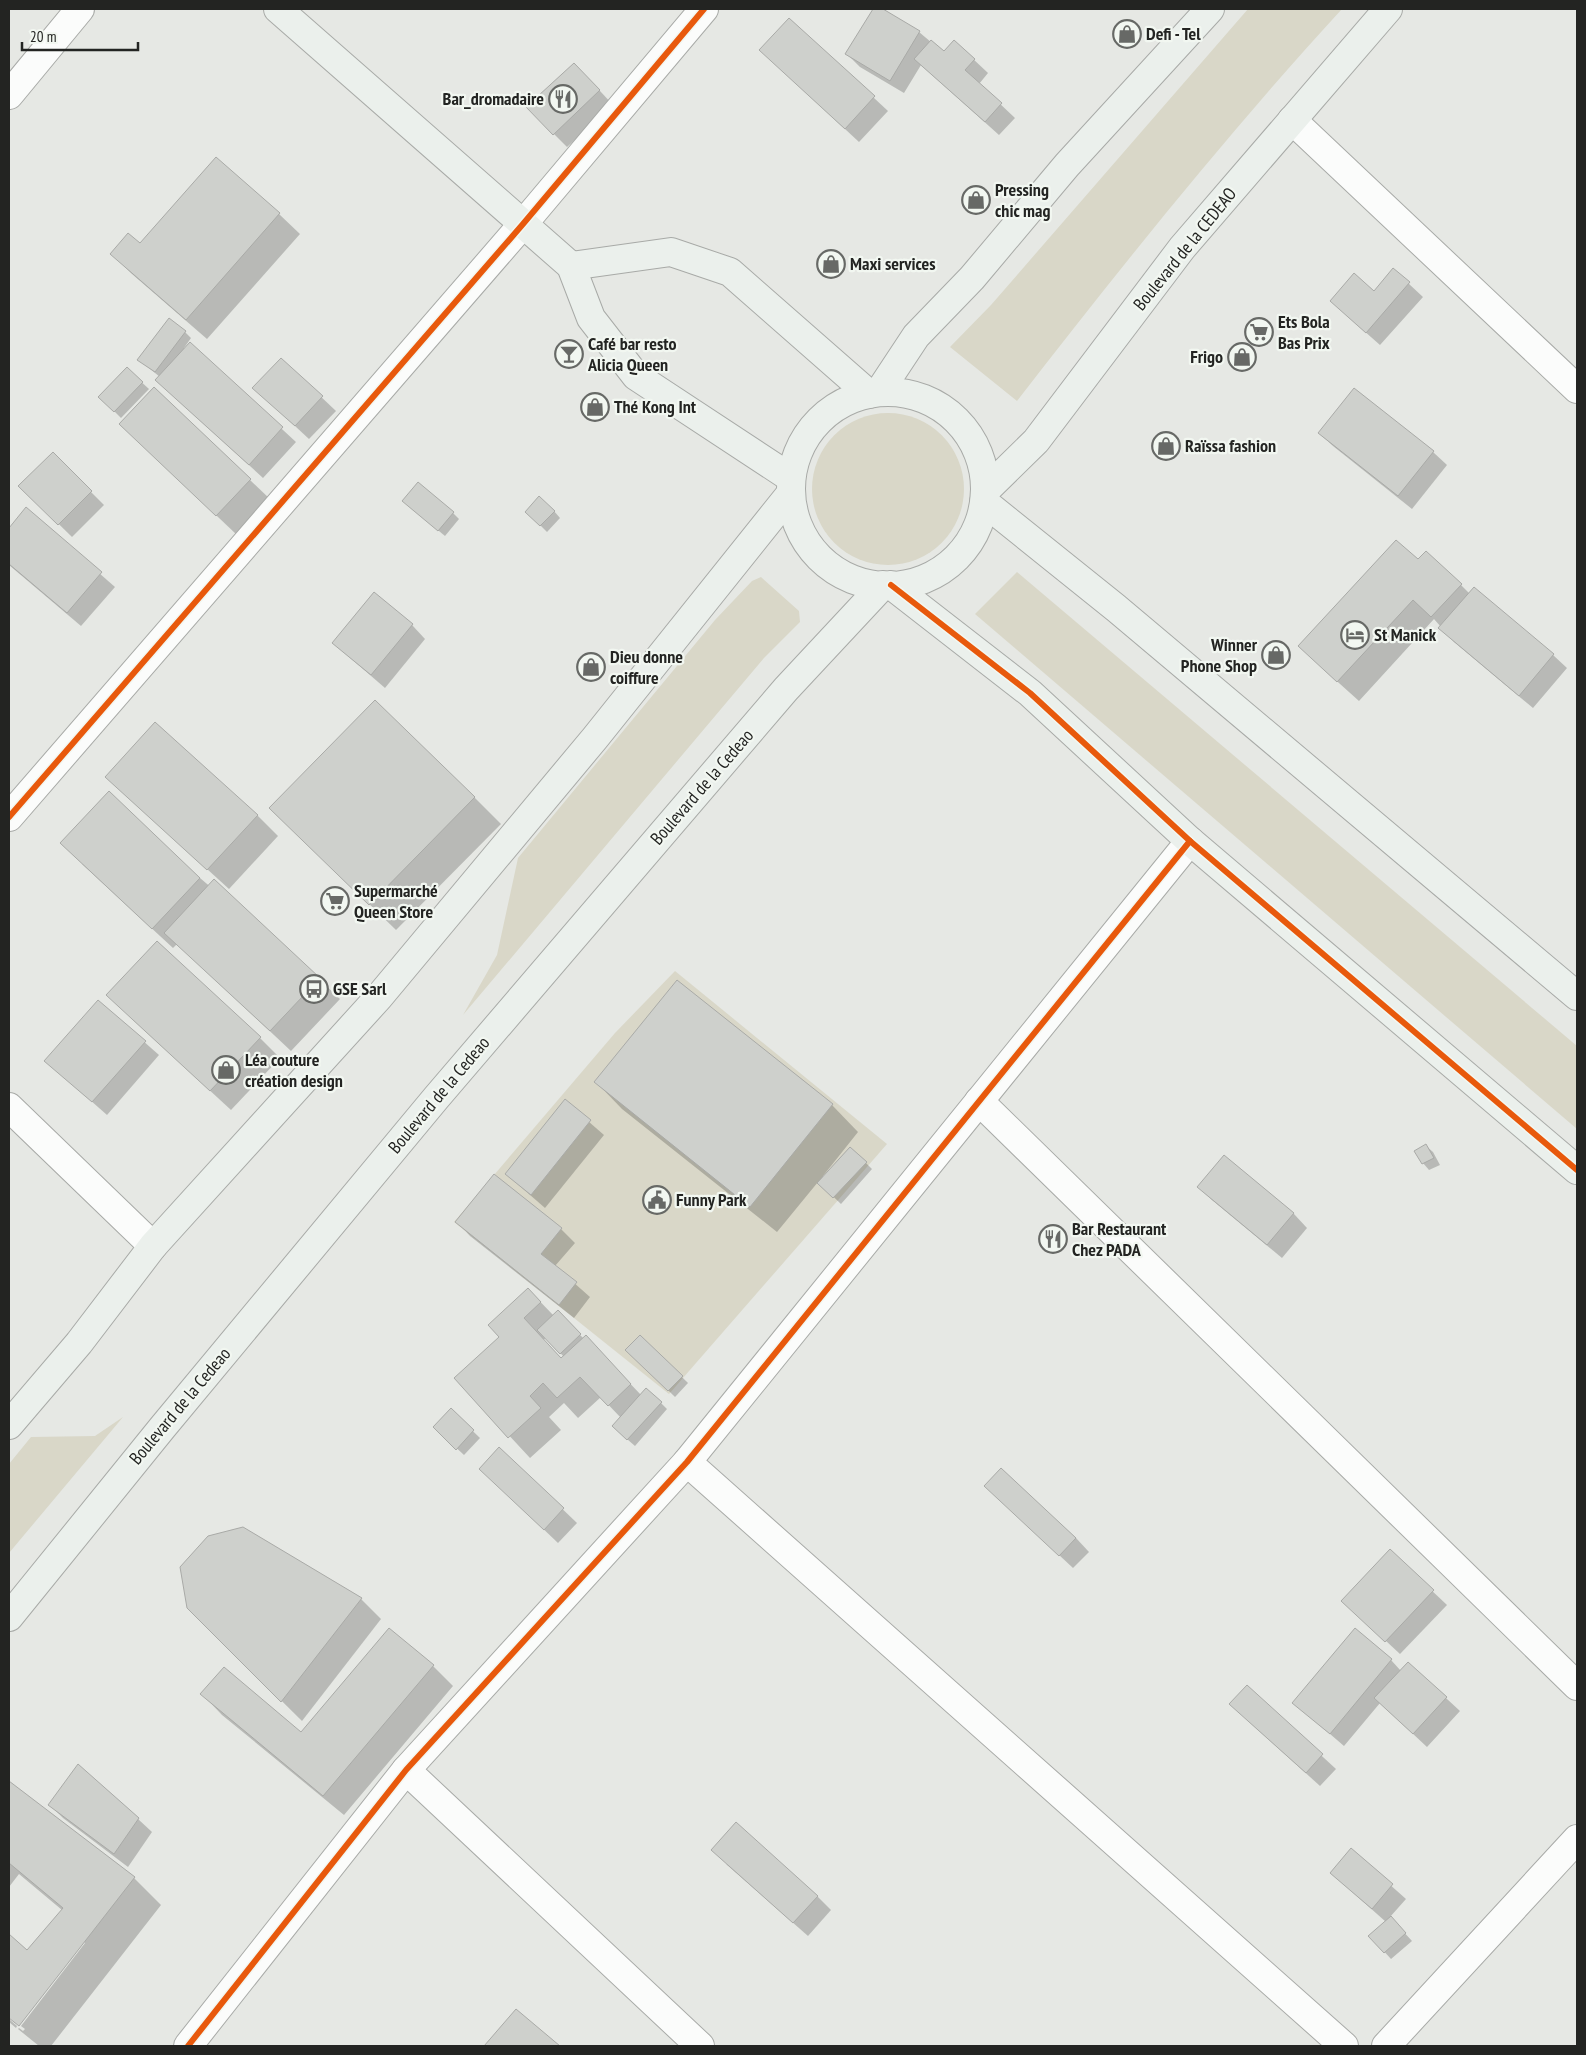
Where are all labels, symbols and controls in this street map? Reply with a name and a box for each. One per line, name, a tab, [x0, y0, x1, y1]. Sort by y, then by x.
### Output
shop icon: Defi - Tel	[1112, 19, 1142, 49]
scale bar	[22, 20, 139, 52]
place label: Defi - Tel	[1146, 22, 1201, 45]
text: 20 m	[30, 27, 56, 46]
restaurant icon: Bar_dromadaire	[548, 84, 578, 114]
place label: Bar_dromadaire	[443, 87, 544, 110]
place label: Pressing chic mag	[995, 178, 1050, 222]
street label: Boulevard de la CEDEAO	[1128, 182, 1241, 315]
shop icon: Pressing chic mag	[961, 185, 991, 215]
shop icon: Maxi services	[816, 249, 846, 279]
place label: Maxi services	[850, 252, 936, 275]
place label: Ets Bola Bas Prix	[1278, 310, 1330, 354]
supermarket icon: Ets Bola Bas Prix	[1244, 317, 1274, 347]
place label: Café bar resto Alicia Queen	[587, 332, 677, 376]
bar icon: Café bar resto Alicia Queen	[554, 339, 584, 369]
shop icon: Frigo	[1227, 342, 1257, 372]
place label: Frigo	[1190, 345, 1223, 368]
shop icon: Thé Kong Int	[580, 392, 610, 422]
place label: Thé Kong Int	[614, 395, 697, 418]
shop icon: Raïssa fashion	[1151, 431, 1181, 461]
place label: Raïssa fashion	[1185, 434, 1276, 457]
hotel icon: St Manick	[1340, 620, 1370, 650]
place label: St Manick	[1374, 623, 1437, 646]
place label: Winner Phone Shop	[1181, 633, 1258, 677]
shop icon: Winner Phone Shop	[1261, 640, 1291, 670]
place label: Dieu donne coiffure	[610, 645, 683, 689]
shop icon: Dieu donne coiffure	[576, 652, 606, 682]
street label: Boulevard de la Cedeao	[645, 724, 758, 849]
place label: Supermarché Queen Store	[354, 879, 438, 923]
supermarket icon: Supermarché Queen Store	[320, 886, 350, 916]
bus stop icon: GSE Sarl	[299, 974, 329, 1004]
place label: GSE Sarl	[333, 977, 387, 1000]
street label: Boulevard de la Cedeao	[383, 1031, 494, 1158]
place label: Léa couture création design	[245, 1048, 343, 1092]
shop icon: Léa couture création design	[211, 1055, 241, 1085]
public building icon: Funny Park	[642, 1185, 672, 1215]
place label: Funny Park	[676, 1188, 747, 1211]
place label: Bar Restaurant Chez PADA	[1072, 1217, 1167, 1261]
restaurant icon: Bar Restaurant Chez PADA	[1038, 1224, 1068, 1254]
street label: Boulevard de la Cedeao	[124, 1342, 235, 1469]

